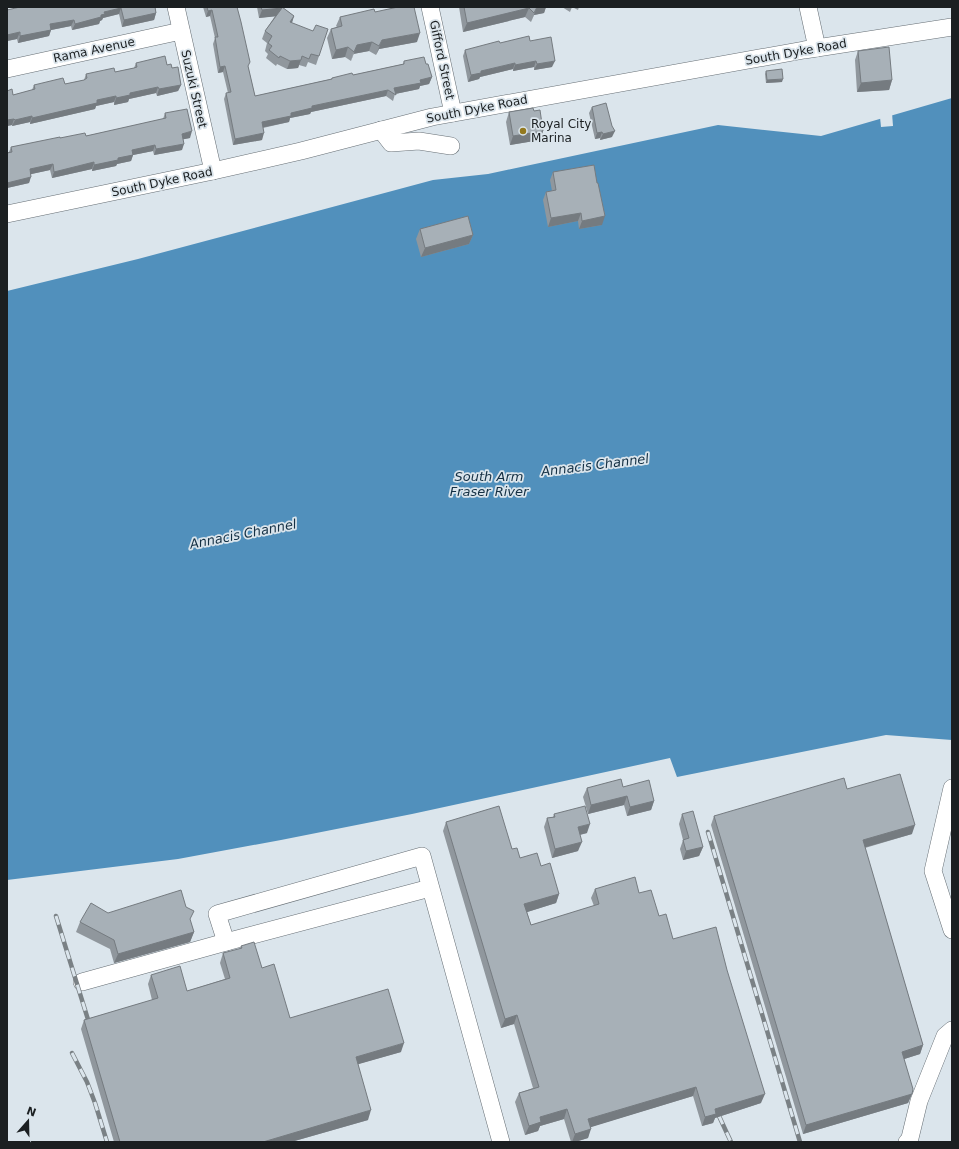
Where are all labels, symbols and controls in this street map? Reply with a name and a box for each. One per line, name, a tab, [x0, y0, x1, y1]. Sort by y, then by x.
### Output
street label: Gifford Street	[427, 19, 457, 101]
street label: Rama Avenue	[52, 35, 136, 65]
street label: South Dyke Road	[744, 36, 848, 68]
street label: Suzuki Street	[178, 49, 210, 130]
street label: South Dyke Road	[425, 92, 529, 126]
place label: Royal City Marina	[531, 117, 591, 145]
marker: Royal City Marina	[518, 126, 528, 136]
street label: South Dyke Road	[110, 164, 214, 200]
water label: Annacis Channel	[539, 451, 650, 479]
water label: South Arm Fraser River	[450, 469, 530, 499]
water label: Annacis Channel	[187, 516, 298, 552]
north arrow	[8, 1101, 48, 1141]
text: N	[25, 1104, 38, 1120]

